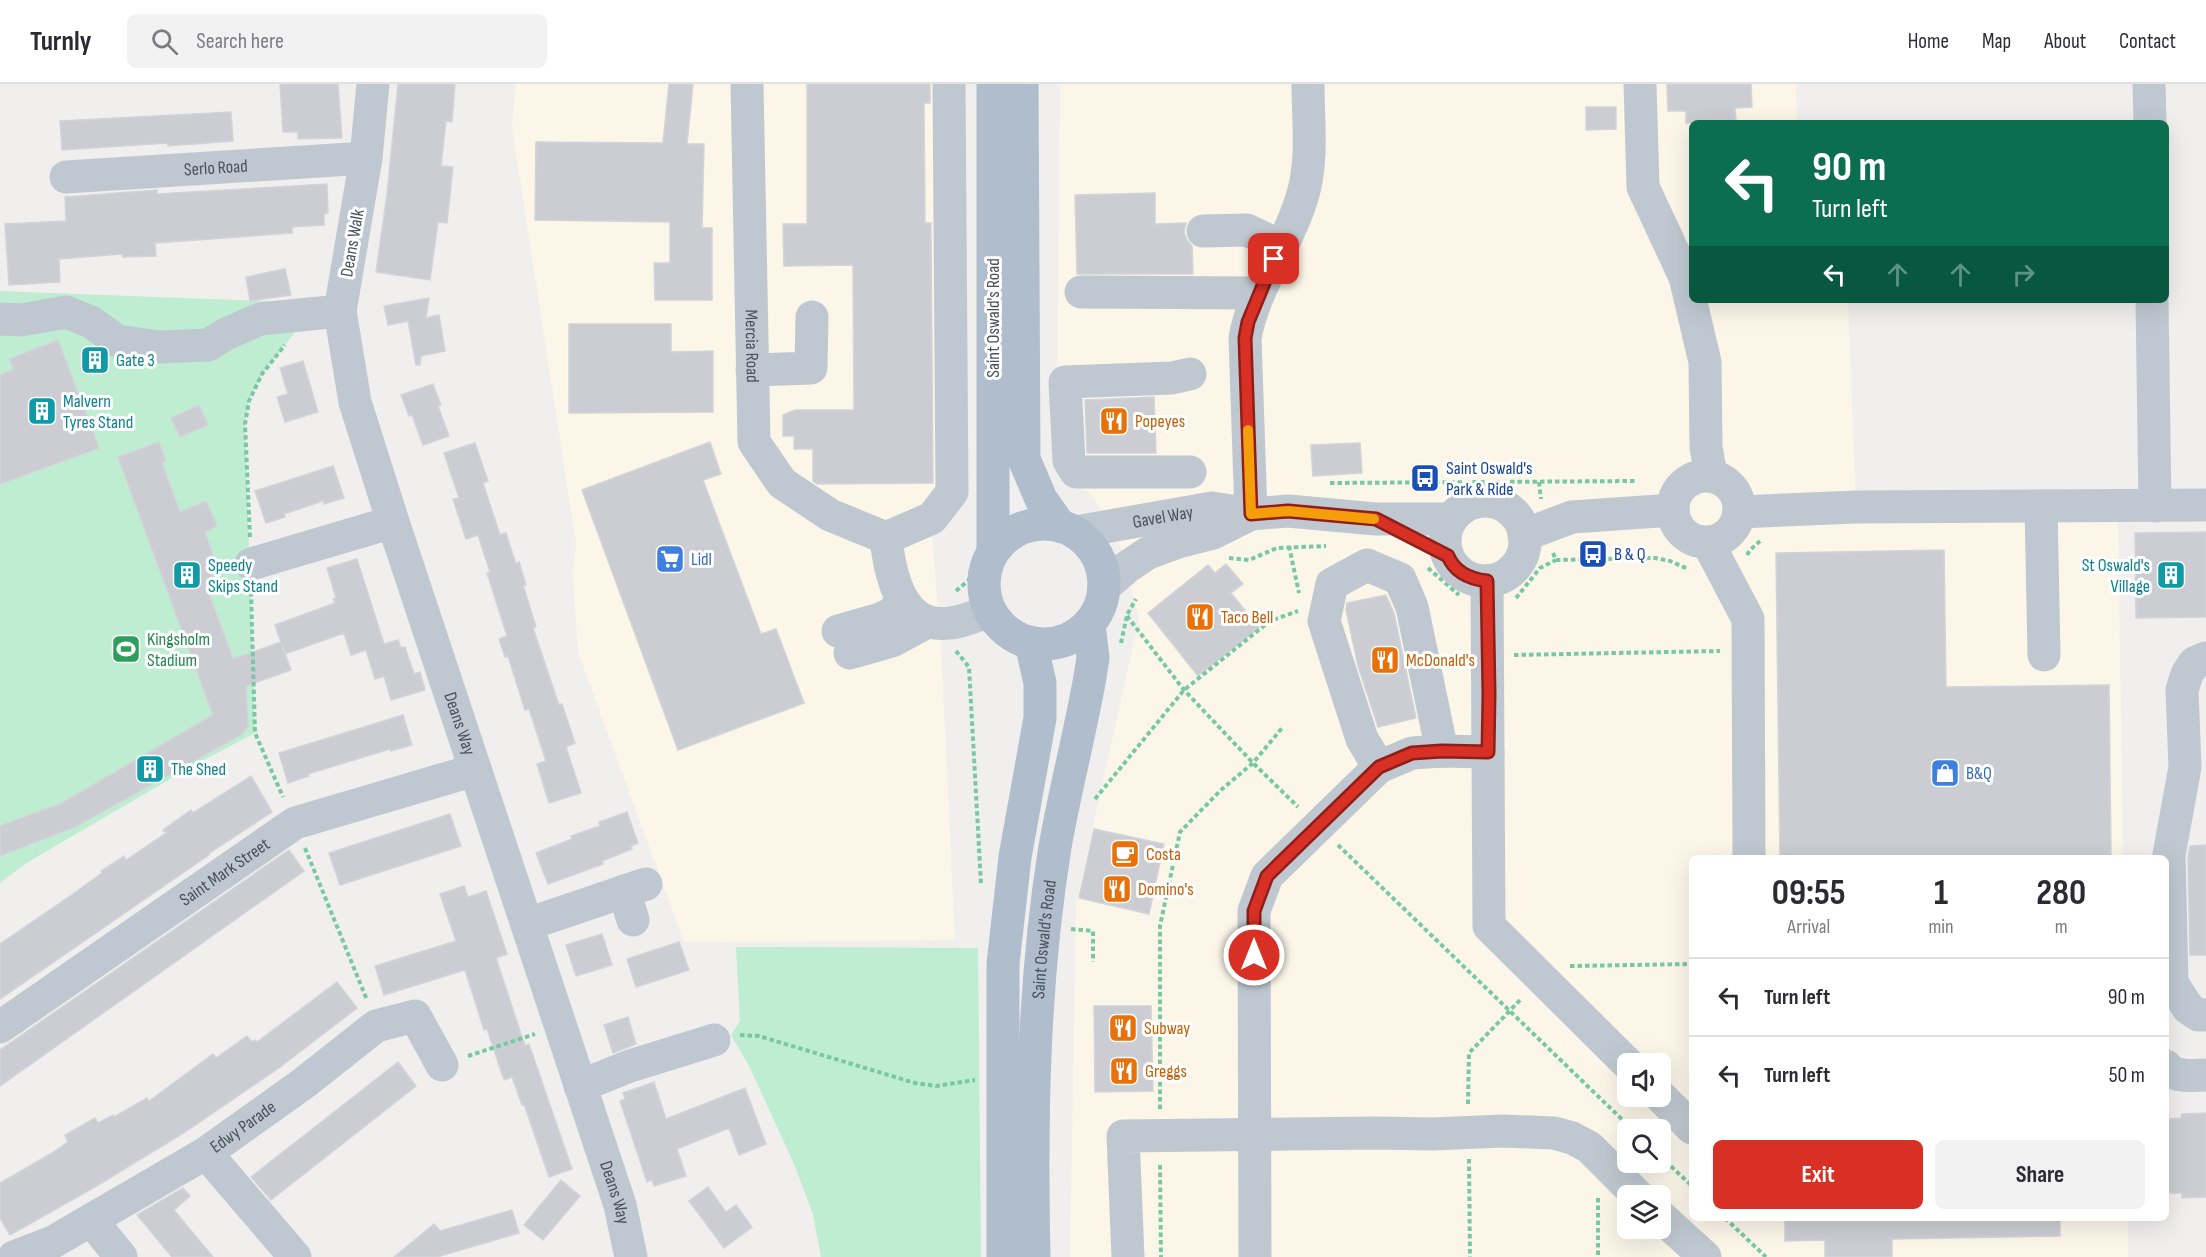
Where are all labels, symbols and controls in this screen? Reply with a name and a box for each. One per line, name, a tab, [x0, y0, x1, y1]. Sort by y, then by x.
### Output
search box	[127, 14, 547, 68]
text: Turnly	[30, 25, 91, 58]
icon: search	[148, 25, 181, 58]
text: Search here	[196, 28, 284, 55]
text: Home	[1908, 29, 1949, 54]
text: Map	[1982, 29, 2011, 54]
text: About	[2044, 29, 2086, 54]
text: Contact	[2119, 29, 2176, 54]
text: 90 m	[1812, 142, 1886, 193]
icon: left	[1713, 144, 1791, 222]
street label: Serlo Road	[183, 156, 248, 181]
text: Turn left	[1812, 193, 1888, 225]
street label: Deans Walk	[336, 207, 369, 279]
pin	[1248, 233, 1299, 284]
icon: arrive	[1257, 242, 1290, 275]
street label: Saint Oswald's Road	[983, 258, 1004, 378]
icon: left	[1818, 258, 1851, 291]
icon: ahead	[1881, 258, 1914, 291]
icon: ahead	[1944, 258, 1977, 291]
icon: right	[2007, 258, 2040, 291]
street label: Mercia Road	[740, 309, 763, 383]
building icon: Gate 3	[79, 344, 111, 376]
place label: Gate 3	[116, 350, 155, 371]
place label: Malvern Tyres Stand	[63, 391, 133, 433]
building icon: Malvern Tyres Stand	[26, 395, 58, 427]
restaurant icon: Popeyes	[1098, 405, 1130, 437]
place label: Popeyes	[1135, 411, 1185, 432]
place label: Saint Oswald's Park & Ride	[1446, 458, 1532, 500]
bus stop icon: Saint Oswald's Park & Ride	[1409, 462, 1441, 494]
street label: Gavel Way	[1131, 502, 1195, 533]
bus stop icon: B & Q	[1577, 538, 1609, 570]
supermarket icon: Lidl	[654, 543, 686, 575]
place label: B & Q	[1614, 544, 1646, 565]
place label: Lidl	[691, 549, 712, 570]
place label: Speedy Skips Stand	[208, 555, 278, 597]
place label: St Oswald's Village	[2082, 555, 2150, 597]
building icon: Speedy Skips Stand	[171, 559, 203, 591]
building icon: St Oswald's Village	[2155, 559, 2187, 591]
restaurant icon: Taco Bell	[1184, 601, 1216, 633]
place label: Taco Bell	[1221, 607, 1273, 628]
place label: Kingsholm Stadium	[147, 629, 210, 671]
sports icon: Kingsholm Stadium	[110, 633, 142, 665]
restaurant icon: McDonald's	[1369, 644, 1401, 676]
place label: McDonald's	[1406, 650, 1475, 671]
street label: Deans Way	[439, 689, 480, 758]
building icon: The Shed	[134, 753, 166, 785]
shop icon: B&Q	[1929, 757, 1961, 789]
place label: The Shed	[171, 759, 226, 780]
place label: B&Q	[1966, 763, 1992, 784]
street label: Saint Mark Street	[176, 833, 274, 911]
cafe icon: Costa	[1109, 838, 1141, 870]
place label: Costa	[1146, 844, 1181, 865]
text: 09:55	[1772, 872, 1846, 915]
text: 1	[1934, 872, 1948, 915]
text: 280	[2036, 872, 2086, 915]
restaurant icon: Domino's	[1101, 873, 1133, 905]
street label: Saint Oswald's Road	[1028, 879, 1061, 1000]
place label: Domino's	[1138, 879, 1194, 900]
text: Arrival	[1787, 915, 1830, 939]
text: min	[1928, 915, 1954, 939]
text: m	[2055, 915, 2068, 939]
position arrow	[1222, 923, 1286, 987]
icon: left	[1713, 981, 1746, 1014]
text: Turn left	[1764, 984, 1830, 1011]
text: 90 m	[2108, 984, 2145, 1011]
restaurant icon: Subway	[1107, 1012, 1139, 1044]
place label: Subway	[1144, 1018, 1190, 1039]
map controls	[1617, 1053, 1671, 1239]
button: sound	[1617, 1053, 1671, 1107]
restaurant icon: Greggs	[1108, 1055, 1140, 1087]
icon: left	[1713, 1059, 1746, 1092]
place label: Greggs	[1145, 1061, 1187, 1082]
text: Turn left	[1764, 1062, 1830, 1089]
text: 50 m	[2109, 1062, 2145, 1089]
street label: Edwy Parade	[206, 1097, 280, 1158]
button: search	[1617, 1119, 1671, 1173]
button: Exit	[1713, 1140, 1923, 1209]
button: Share	[1935, 1140, 2145, 1209]
street label: Deans Way	[595, 1158, 634, 1226]
button: layers	[1617, 1185, 1671, 1239]

